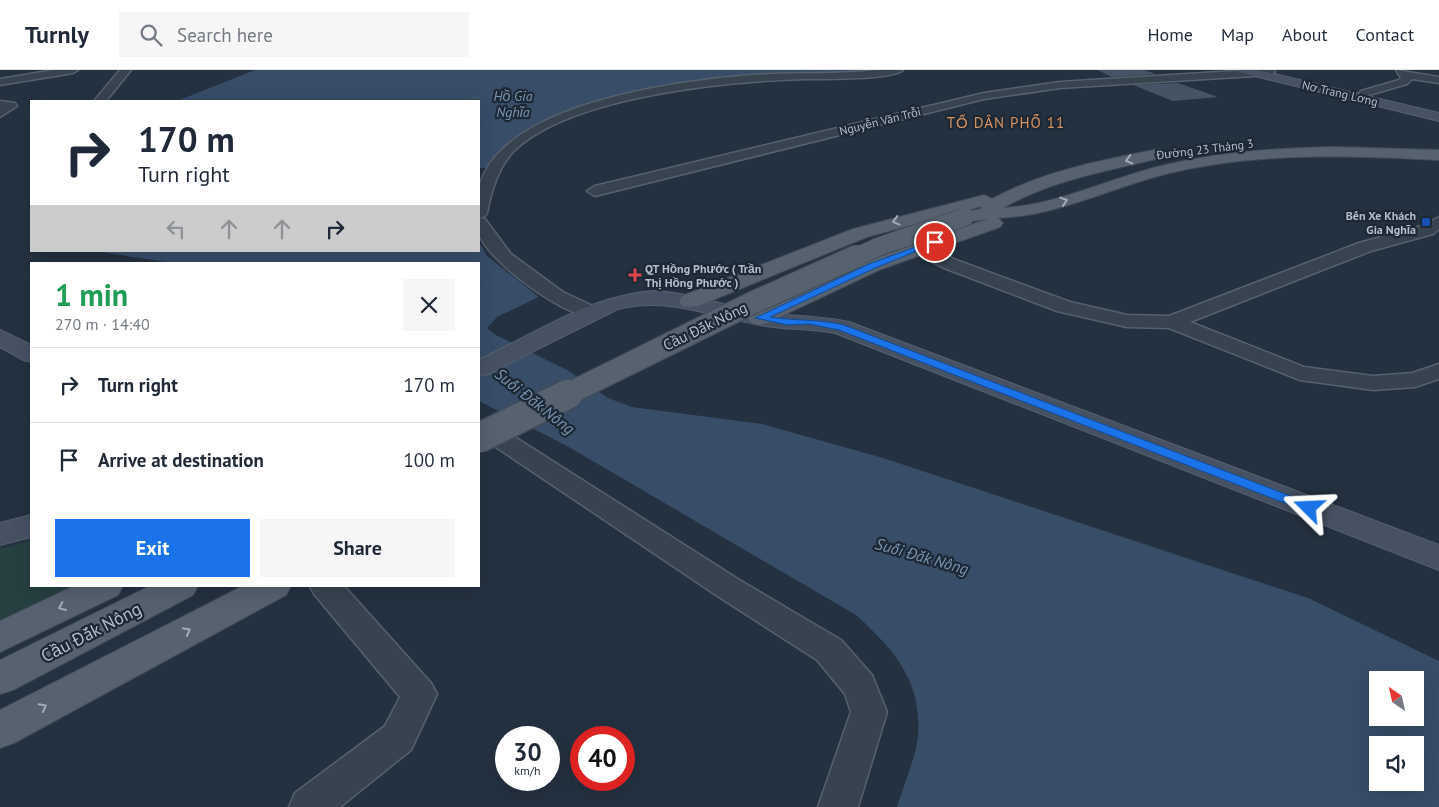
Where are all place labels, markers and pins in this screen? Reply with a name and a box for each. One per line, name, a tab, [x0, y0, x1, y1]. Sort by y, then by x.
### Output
place label: Bến Xe Khách Gia Nghĩa	[1346, 208, 1416, 237]
marker: Bến Xe Khách Gia Nghĩa	[1420, 216, 1432, 228]
pin	[914, 221, 956, 263]
place label: QT Hồng Phước ( Trần Thị Hồng Phước )	[645, 261, 761, 290]
marker: QT Hồng Phước ( Trần Thị Hồng Phước )	[629, 269, 641, 281]

